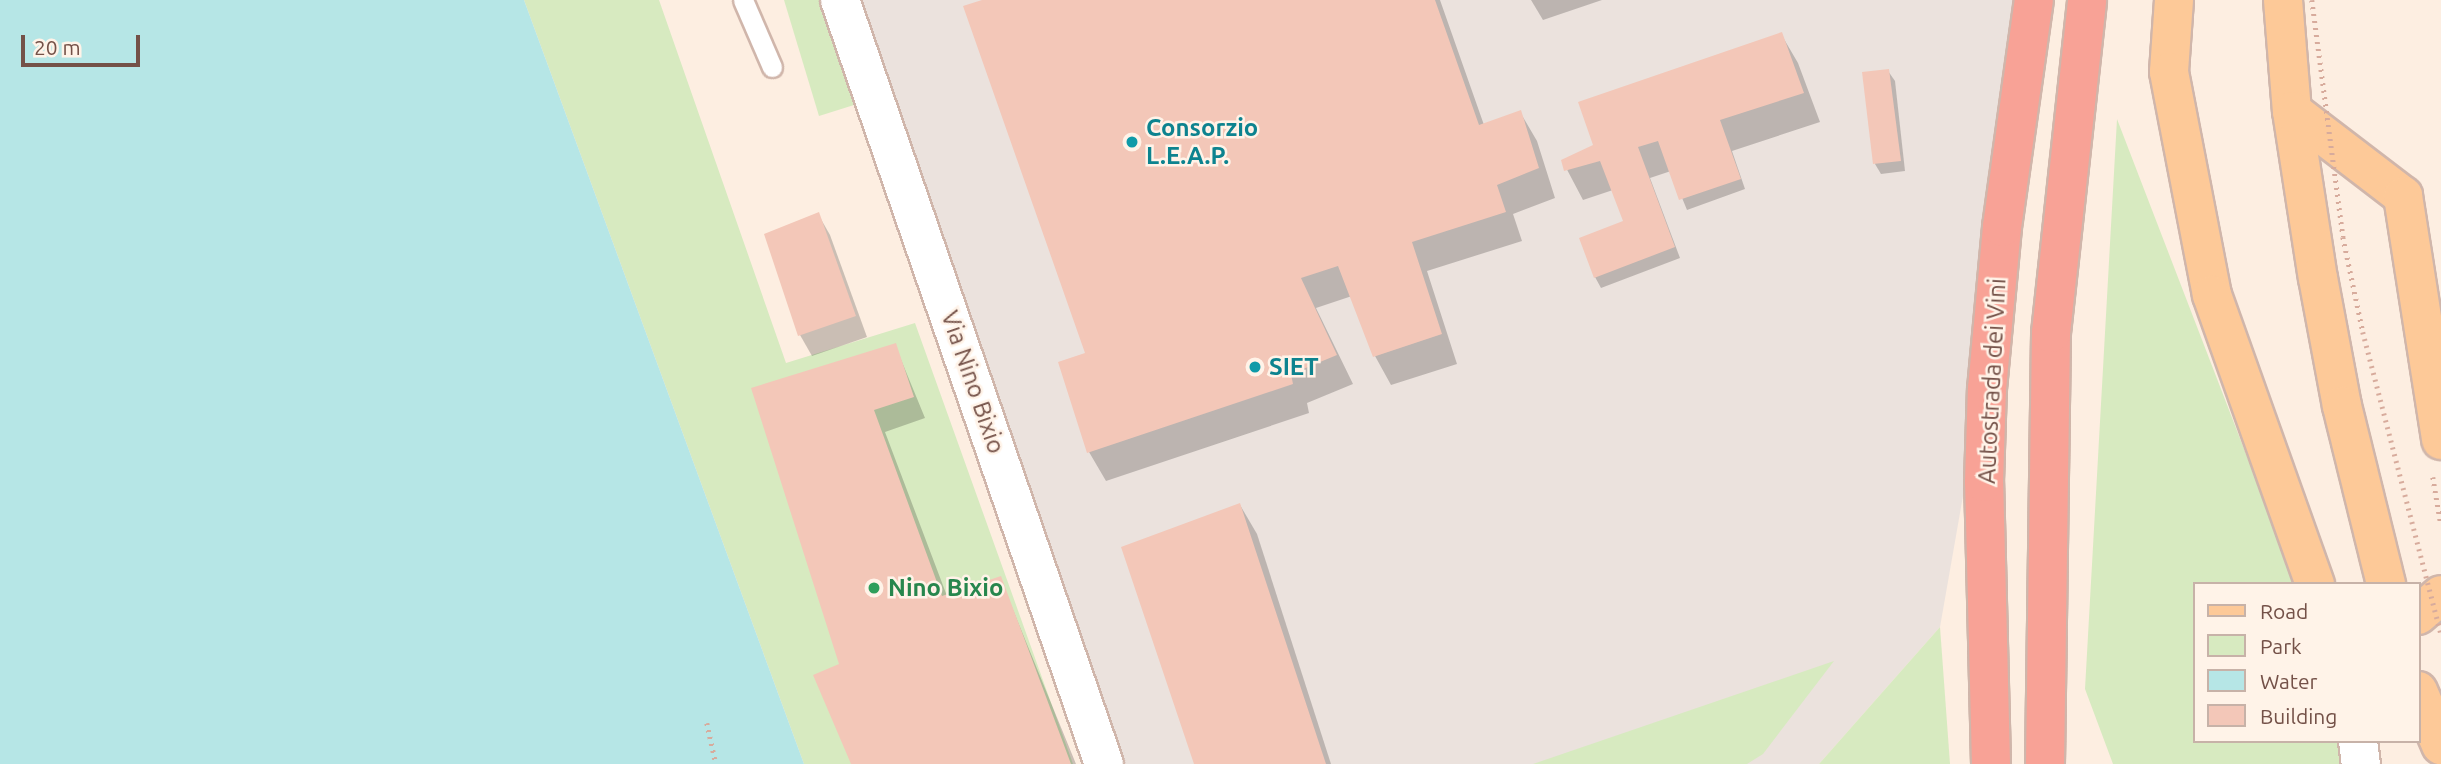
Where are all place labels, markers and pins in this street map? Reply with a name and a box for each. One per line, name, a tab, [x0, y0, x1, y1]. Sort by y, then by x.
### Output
place label: Consorzio L.E.A.P.	[1146, 114, 1258, 170]
marker: Consorzio L.E.A.P.	[1124, 134, 1140, 150]
place label: SIET	[1269, 353, 1319, 381]
marker: SIET	[1247, 359, 1263, 375]
place label: Nino Bixio	[888, 574, 1003, 602]
marker: Nino Bixio	[866, 580, 882, 596]

